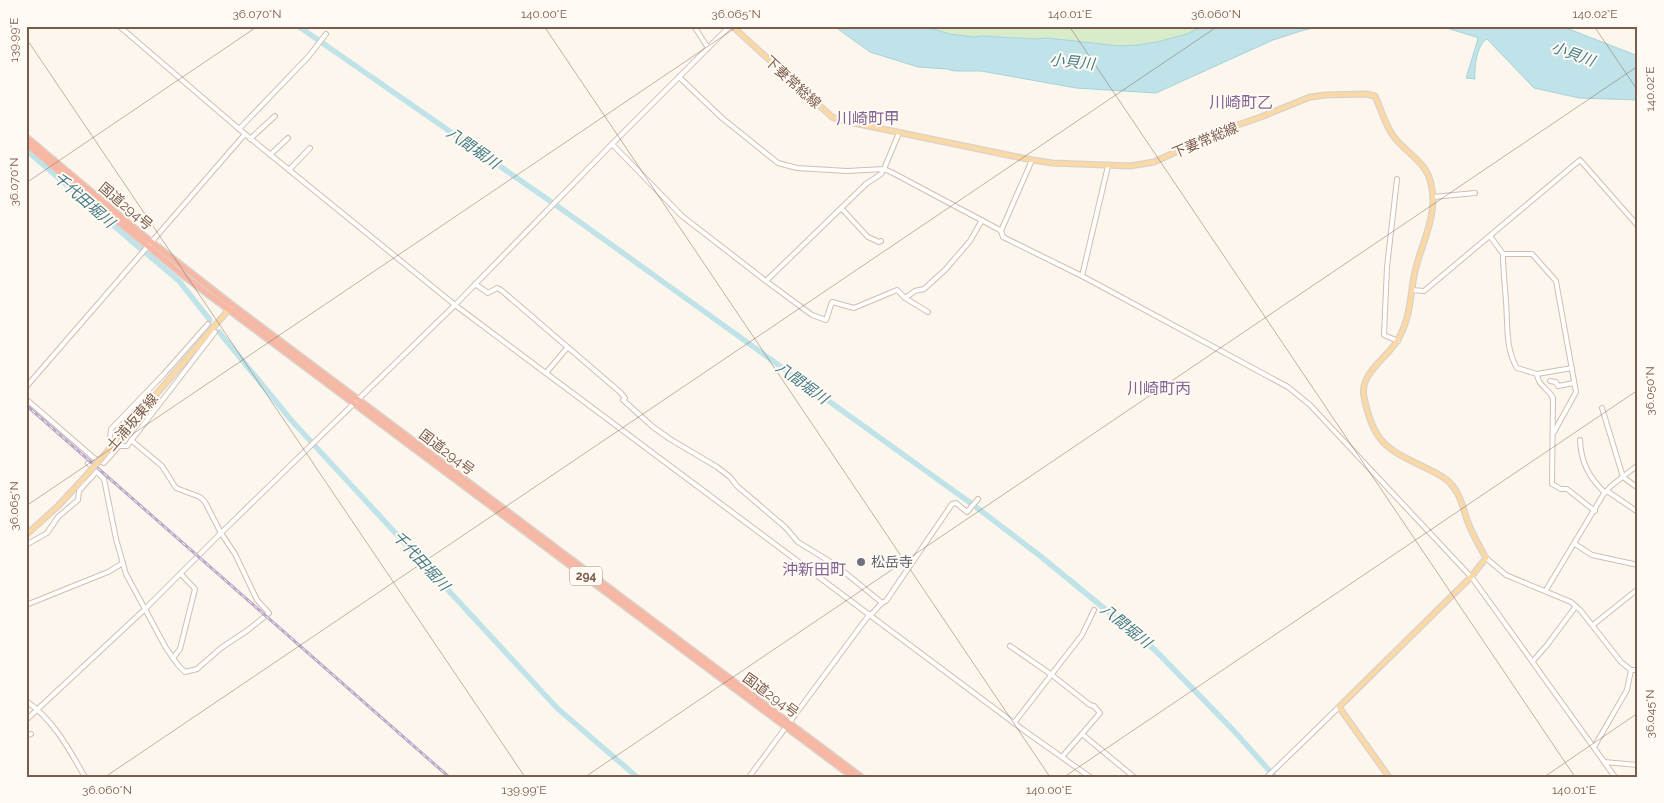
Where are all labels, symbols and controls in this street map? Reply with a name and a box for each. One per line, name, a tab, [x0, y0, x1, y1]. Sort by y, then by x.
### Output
text: 36.070°N	[232, 7, 282, 21]
text: 140.00°E	[521, 7, 567, 21]
text: 36.065°N	[711, 7, 761, 21]
text: 140.01°E	[1048, 7, 1092, 21]
text: 36.060°N	[1191, 7, 1241, 21]
text: 140.02°E	[1572, 7, 1618, 21]
text: 139.99°E	[7, 18, 21, 63]
water label: 小貝川	[1549, 38, 1599, 71]
water label: 小貝川	[1049, 51, 1097, 74]
street label: 下妻常総線	[762, 53, 824, 111]
text: 140.02°E	[1643, 66, 1657, 112]
district label: 川崎町乙	[1209, 93, 1273, 112]
district label: 川崎町甲	[836, 109, 900, 128]
street label: 下妻常総線	[1170, 119, 1240, 161]
water label: 八間堀川	[443, 123, 504, 174]
text: 36.070°N	[7, 157, 21, 207]
water label: 千代田堀川	[50, 169, 120, 233]
street label: 国道294号	[96, 179, 156, 233]
water label: 八間堀川	[772, 358, 833, 409]
text: 36.050°N	[1643, 366, 1657, 416]
district label: 川崎町丙	[1127, 379, 1191, 398]
street label: 土浦坂東線	[103, 390, 161, 454]
street label: 国道294号	[416, 426, 478, 478]
text: 36.065°N	[7, 481, 21, 531]
water label: 千代田堀川	[389, 527, 455, 596]
place label: 松岳寺	[871, 554, 913, 570]
marker: 松岳寺	[855, 556, 867, 568]
district label: 沖新田町	[782, 560, 846, 579]
road number: 294	[570, 566, 602, 586]
water label: 八間堀川	[1097, 600, 1157, 653]
street label: 国道294号	[740, 669, 802, 721]
text: 36.045°N	[1643, 690, 1657, 738]
text: 36.060°N	[82, 783, 132, 797]
text: 139.99°E	[502, 783, 547, 797]
text: 140.00°E	[1026, 783, 1072, 797]
text: 140.01°E	[1552, 783, 1596, 797]

